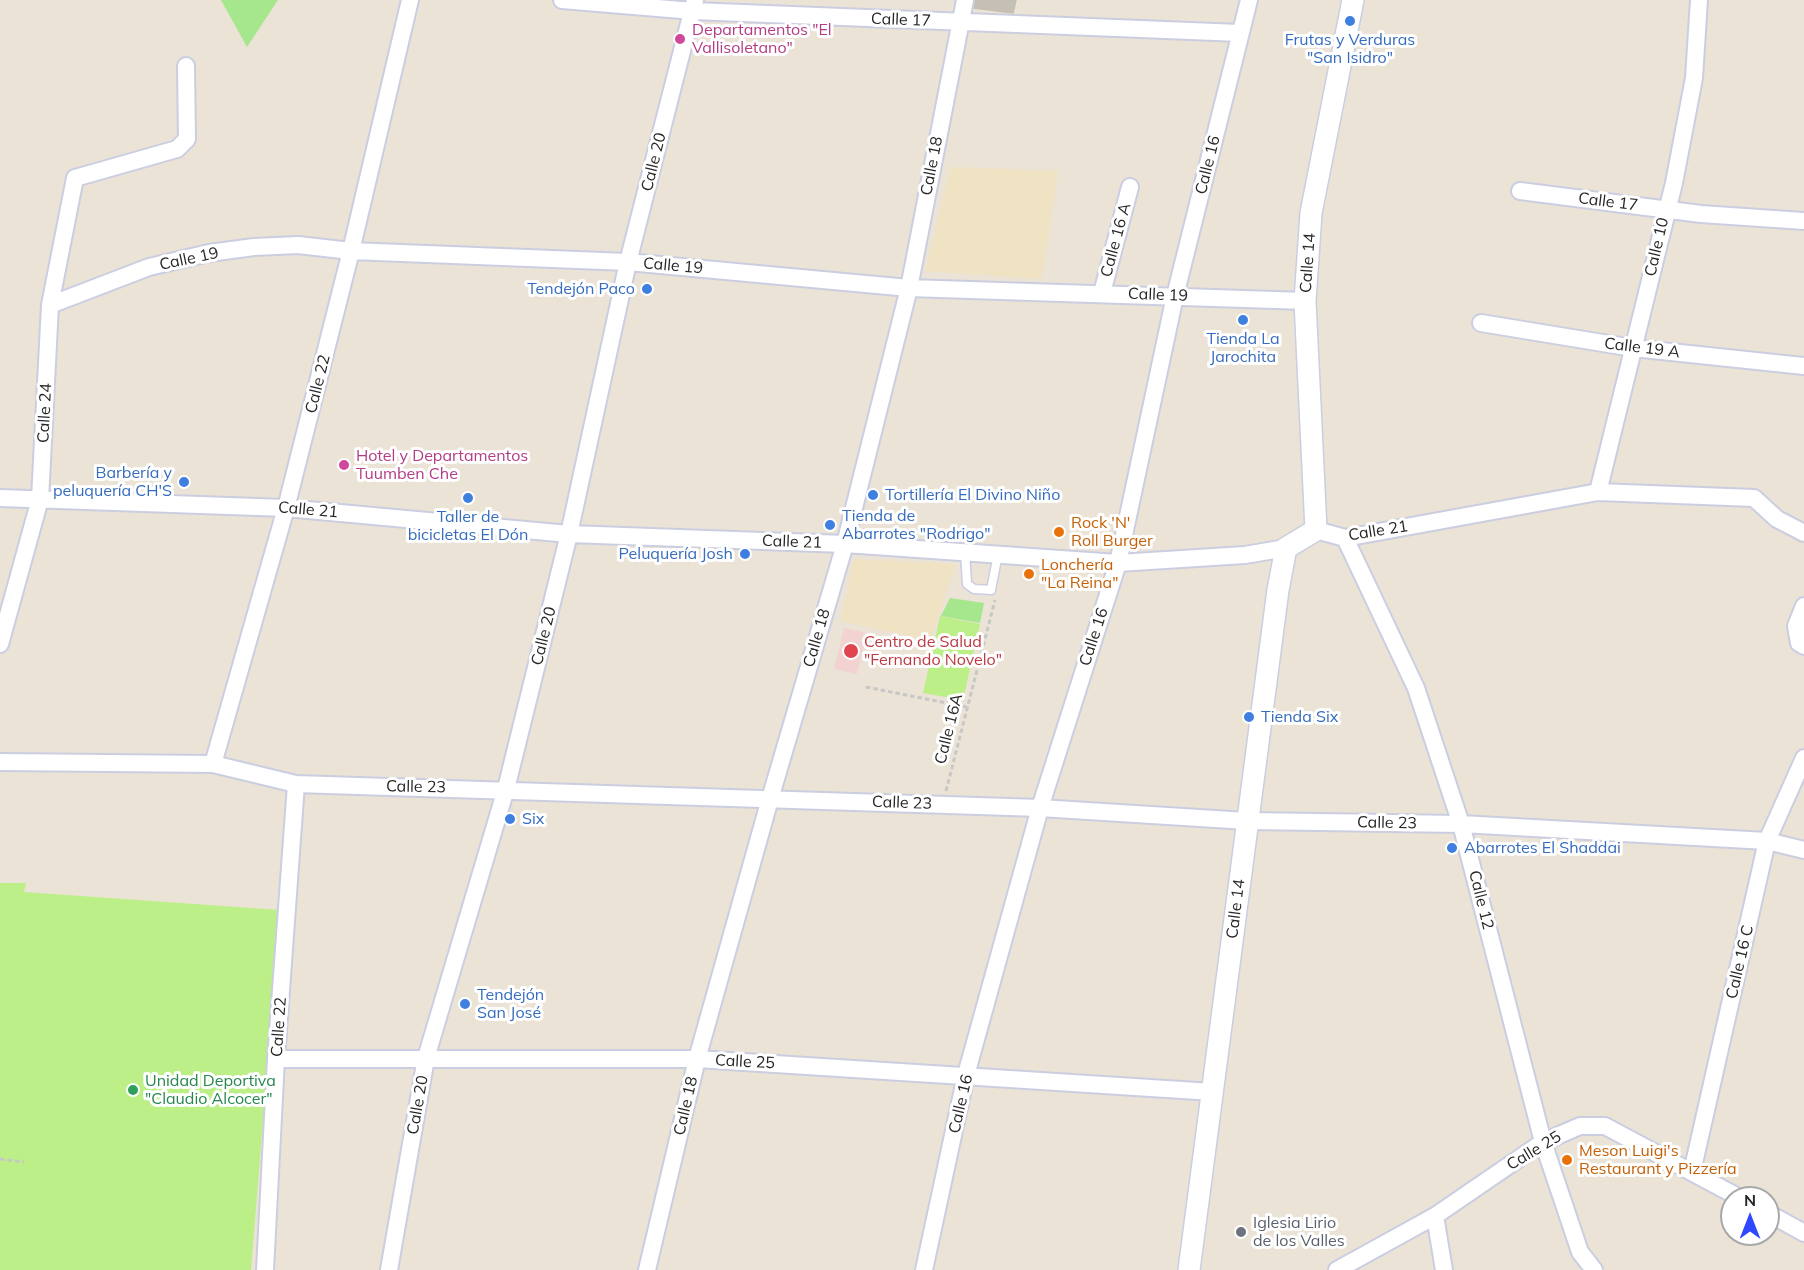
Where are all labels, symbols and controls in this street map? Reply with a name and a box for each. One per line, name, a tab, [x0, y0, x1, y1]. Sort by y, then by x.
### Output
street label: Calle 17	[871, 9, 931, 31]
marker: Frutas y Verduras "San Isidro"	[1343, 14, 1357, 28]
place label: Departamentos "El Vallisoletano"	[692, 20, 832, 58]
place label: Frutas y Verduras "San Isidro"	[1285, 30, 1415, 68]
marker: Departamentos "El Vallisoletano"	[673, 32, 687, 46]
street label: Calle 20	[637, 131, 671, 193]
street label: Calle 16	[1191, 134, 1225, 196]
street label: Calle 18	[917, 135, 947, 197]
street label: Calle 17	[1577, 189, 1639, 215]
street label: Calle 16 A	[1097, 201, 1135, 279]
street label: Calle 10	[1641, 216, 1673, 278]
street label: Calle 14	[1296, 232, 1320, 294]
street label: Calle 19	[158, 243, 220, 275]
street label: Calle 19	[642, 254, 704, 278]
place label: Tendejón Paco	[527, 279, 635, 299]
marker: Tendejón Paco	[640, 282, 654, 296]
street label: Calle 19	[1128, 284, 1188, 306]
marker: Tienda La Jarochita	[1236, 313, 1250, 327]
place label: Tienda La Jarochita	[1206, 329, 1280, 367]
street label: Calle 19 A	[1603, 334, 1681, 362]
street label: Calle 22	[301, 353, 335, 415]
street label: Calle 24	[34, 383, 56, 443]
place label: Hotel y Departamentos Tuumben Che	[356, 446, 528, 484]
marker: Hotel y Departamentos Tuumben Che	[337, 458, 351, 472]
place label: Barbería y peluquería CH'S	[53, 463, 172, 501]
marker: Barbería y peluquería CH'S	[177, 475, 191, 489]
place label: Tortillería El Divino Niño	[885, 485, 1060, 505]
marker: Tortillería El Divino Niño	[866, 488, 880, 502]
marker: Taller de bicicletas El Dón	[461, 491, 475, 505]
street label: Calle 21	[277, 498, 339, 522]
place label: Tienda de Abarrotes "Rodrigo"	[842, 506, 990, 544]
place label: Taller de bicicletas El Dón	[408, 507, 528, 545]
place label: Rock 'N' Roll Burger	[1071, 513, 1153, 551]
street label: Calle 21	[1347, 517, 1409, 545]
marker: Tienda de Abarrotes "Rodrigo"	[823, 518, 837, 532]
marker: Rock 'N' Roll Burger	[1052, 525, 1066, 539]
street label: Calle 21	[762, 531, 822, 553]
place label: Peluquería Josh	[619, 544, 733, 564]
marker: Peluquería Josh	[738, 547, 752, 561]
place label: Lonchería "La Reina"	[1041, 555, 1118, 593]
marker: Lonchería "La Reina"	[1022, 567, 1036, 581]
street label: Calle 20	[527, 605, 561, 667]
street label: Calle 16	[1076, 606, 1112, 668]
street label: Calle 18	[800, 607, 834, 669]
place label: Centro de Salud "Fernando Novelo"	[864, 632, 1002, 670]
marker: Centro de Salud "Fernando Novelo"	[842, 642, 860, 660]
street label: Calle 16A	[931, 692, 967, 766]
place label: Tienda Six	[1261, 707, 1338, 727]
marker: Tienda Six	[1242, 710, 1256, 724]
street label: Calle 23	[386, 777, 446, 797]
street label: Calle 23	[872, 792, 932, 814]
place label: Six	[522, 809, 544, 829]
marker: Six	[503, 812, 517, 826]
street label: Calle 23	[1357, 813, 1417, 833]
place label: Abarrotes El Shaddai	[1464, 838, 1621, 858]
marker: Abarrotes El Shaddai	[1445, 841, 1459, 855]
street label: Calle 12	[1464, 869, 1498, 931]
street label: Calle 14	[1223, 878, 1249, 940]
street label: Calle 16 C	[1722, 923, 1758, 1001]
place label: Tendejón San José	[477, 985, 544, 1023]
street label: Calle 22	[267, 996, 291, 1058]
marker: Tendejón San José	[458, 997, 472, 1011]
street label: Calle 25	[715, 1051, 775, 1073]
place label: Unidad Deportiva "Claudio Alcocer"	[145, 1071, 276, 1109]
street label: Calle 16	[945, 1073, 977, 1135]
street label: Calle 20	[403, 1074, 433, 1136]
street label: Calle 18	[670, 1075, 702, 1137]
marker: Unidad Deportiva "Claudio Alcocer"	[126, 1083, 140, 1097]
street label: Calle 25	[1503, 1127, 1565, 1175]
place label: Meson Luigi's Restaurant y Pizzería	[1579, 1141, 1737, 1179]
marker: Meson Luigi's Restaurant y Pizzería	[1560, 1153, 1574, 1167]
north arrow	[1720, 1186, 1780, 1246]
text: N	[1744, 1190, 1756, 1210]
place label: Iglesia Lirio de los Valles	[1253, 1213, 1345, 1251]
marker: Iglesia Lirio de los Valles	[1234, 1225, 1248, 1239]

